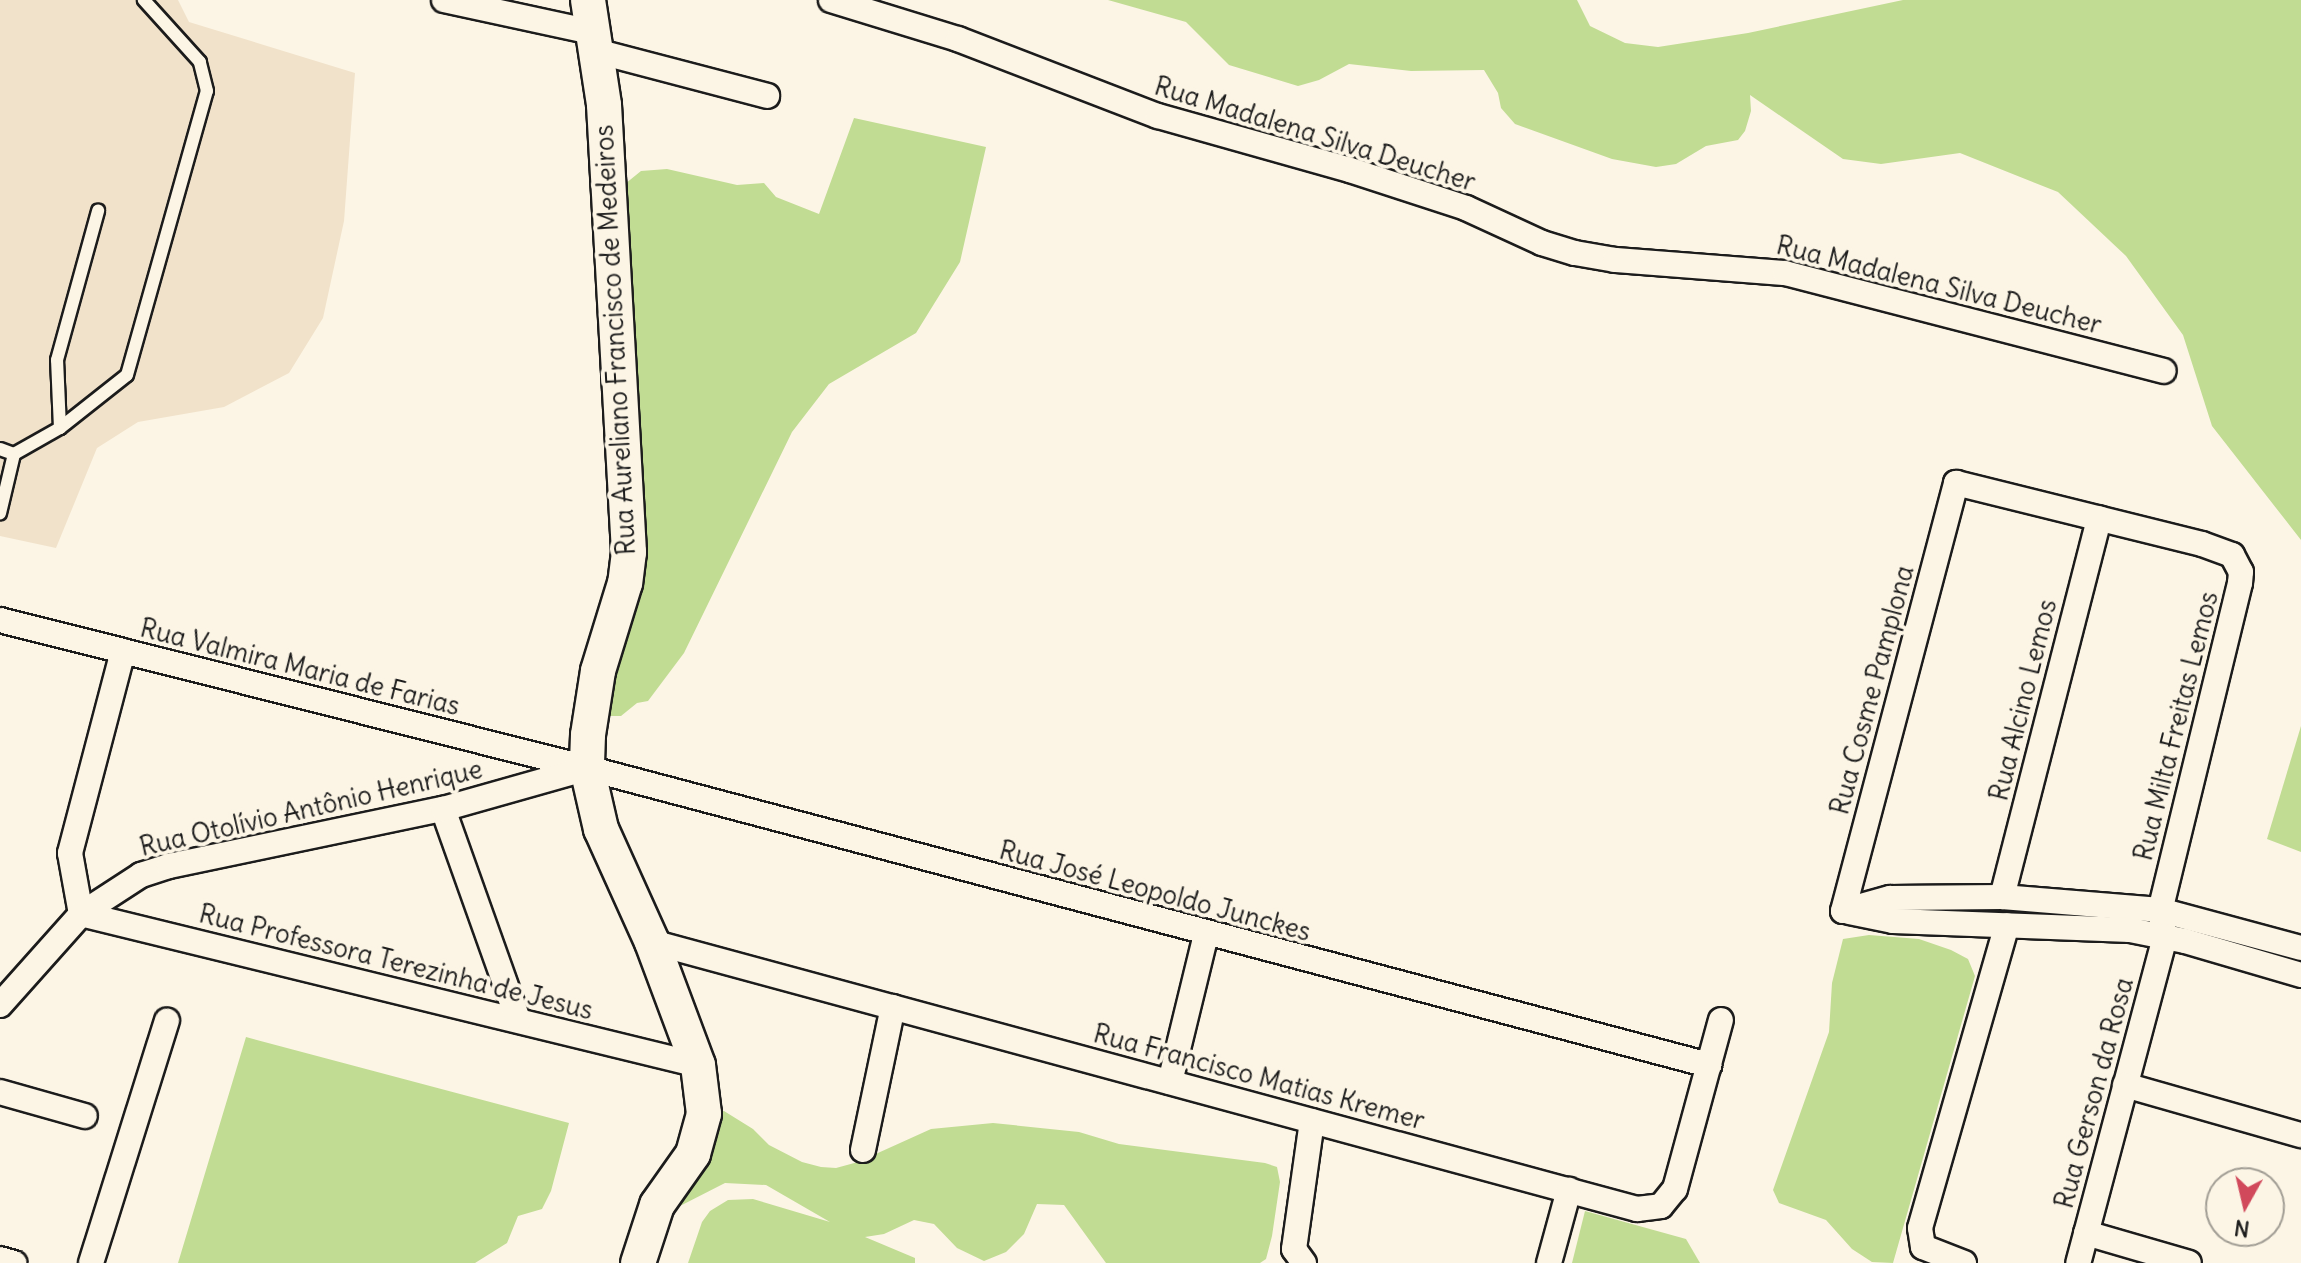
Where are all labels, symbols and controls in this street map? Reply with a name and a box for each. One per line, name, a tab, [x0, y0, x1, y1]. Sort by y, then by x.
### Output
street label: Rua Madalena Silva Deucher	[1151, 70, 1479, 198]
street label: Rua Aureliano Francisco de Medeiros	[588, 124, 642, 556]
street label: Rua Madalena Silva Deucher	[1773, 229, 2105, 341]
street label: Rua Cosme Pamplona	[1824, 562, 1920, 818]
street label: Rua Milta Freitas Lemos	[2127, 588, 2225, 864]
street label: Rua Alcino Lemos	[1983, 596, 2063, 804]
street label: Rua Valmira Maria de Farias	[137, 612, 463, 722]
street label: Rua Otolívio Antônio Henrique	[137, 753, 485, 863]
street label: Rua José Leopoldo Junckes	[996, 834, 1314, 948]
street label: Rua Professora Terezinha de Jesus	[196, 898, 596, 1026]
street label: Rua Gerson da Rosa	[2048, 974, 2140, 1212]
street label: Rua Francisco Matias Kremer	[1090, 1018, 1428, 1136]
north arrow	[2205, 1167, 2285, 1247]
text: N	[2232, 1214, 2251, 1244]

